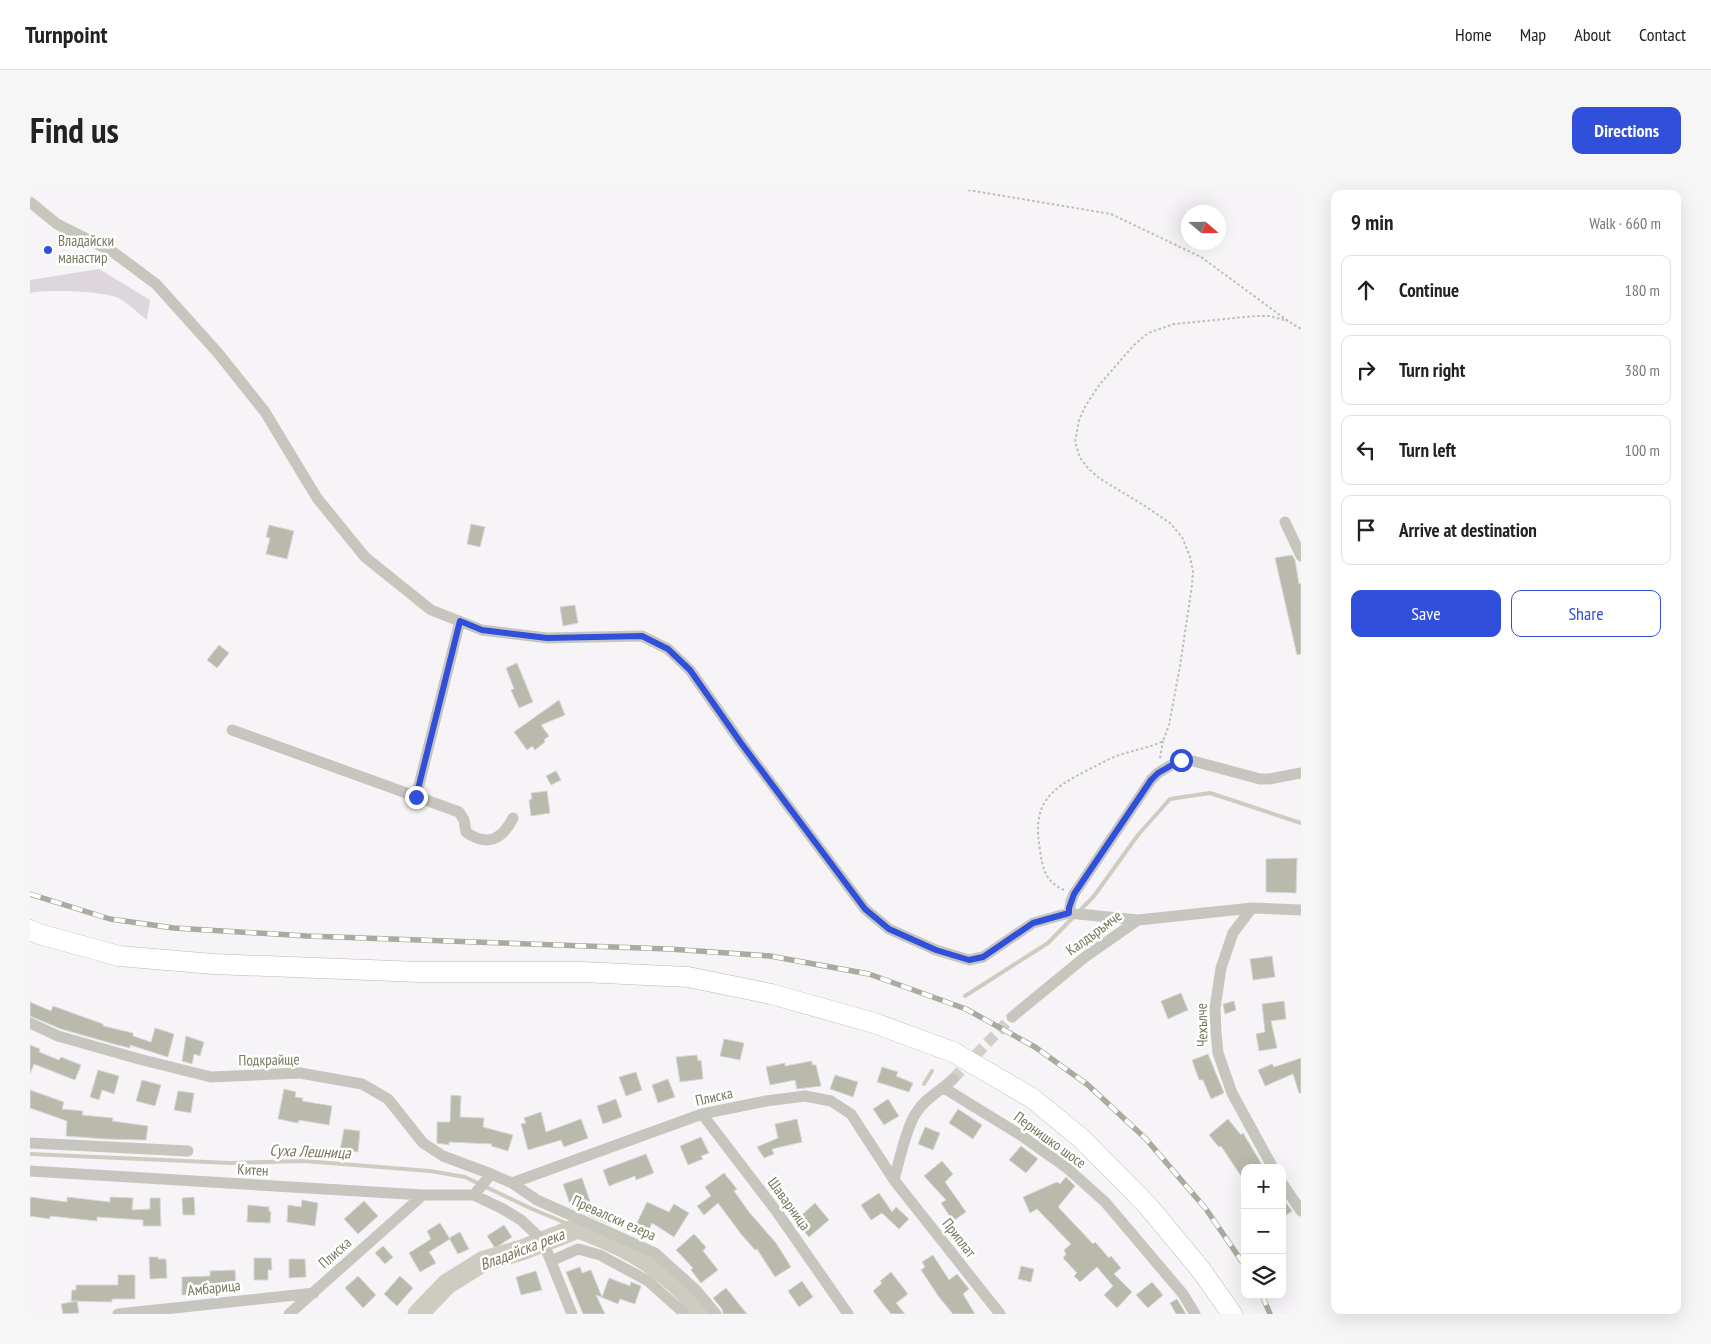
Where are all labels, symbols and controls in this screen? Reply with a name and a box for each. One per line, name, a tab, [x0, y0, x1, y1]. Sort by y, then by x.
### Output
text: Turnpoint	[25, 19, 107, 50]
text: Home	[1455, 23, 1492, 46]
text: Map	[1520, 23, 1546, 46]
text: About	[1574, 23, 1611, 46]
text: Contact	[1639, 23, 1686, 46]
text: Find us	[30, 107, 119, 153]
button: Directions	[1572, 107, 1681, 154]
north arrow	[1181, 205, 1226, 250]
text: 9 min	[1351, 209, 1393, 236]
text: Walk · 660 m	[1589, 213, 1661, 233]
place label: Владайски манастир	[58, 231, 114, 267]
marker: Владайски манастир	[42, 244, 54, 256]
icon: ahead	[1352, 276, 1380, 304]
text: Continue	[1399, 278, 1459, 302]
text: 180 m	[1625, 280, 1660, 300]
icon: right	[1352, 356, 1380, 384]
text: Turn right	[1399, 358, 1465, 382]
text: 380 m	[1625, 360, 1660, 380]
icon: left	[1352, 436, 1380, 464]
text: Turn left	[1399, 438, 1456, 462]
text: 100 m	[1625, 440, 1660, 460]
icon: arrive	[1352, 516, 1380, 544]
text: Arrive at destination	[1399, 518, 1537, 542]
button: Save	[1351, 590, 1501, 637]
button: Share	[1511, 590, 1661, 637]
route start	[1170, 749, 1193, 772]
route end	[405, 786, 428, 809]
street label: Калдъръмче	[1062, 906, 1125, 959]
street label: Чехълче	[1192, 1003, 1211, 1047]
street label: Подкрайще	[238, 1049, 300, 1070]
street label: Плиска	[693, 1083, 734, 1110]
street label: Пернишко шосе	[1010, 1107, 1090, 1172]
water label: Суха Лешница	[269, 1140, 353, 1162]
street label: Китен	[237, 1159, 269, 1180]
map controls	[1241, 1164, 1286, 1299]
button: +	[1241, 1164, 1286, 1209]
street label: Шаварница	[764, 1174, 815, 1234]
street label: Превалски езера	[569, 1191, 659, 1244]
button: −	[1241, 1209, 1286, 1254]
street label: Приплат	[938, 1214, 981, 1261]
water label: Владайска река	[477, 1223, 568, 1274]
street label: Плиска	[314, 1233, 355, 1272]
button: layers	[1241, 1254, 1286, 1299]
street label: Амбарица	[187, 1275, 241, 1300]

